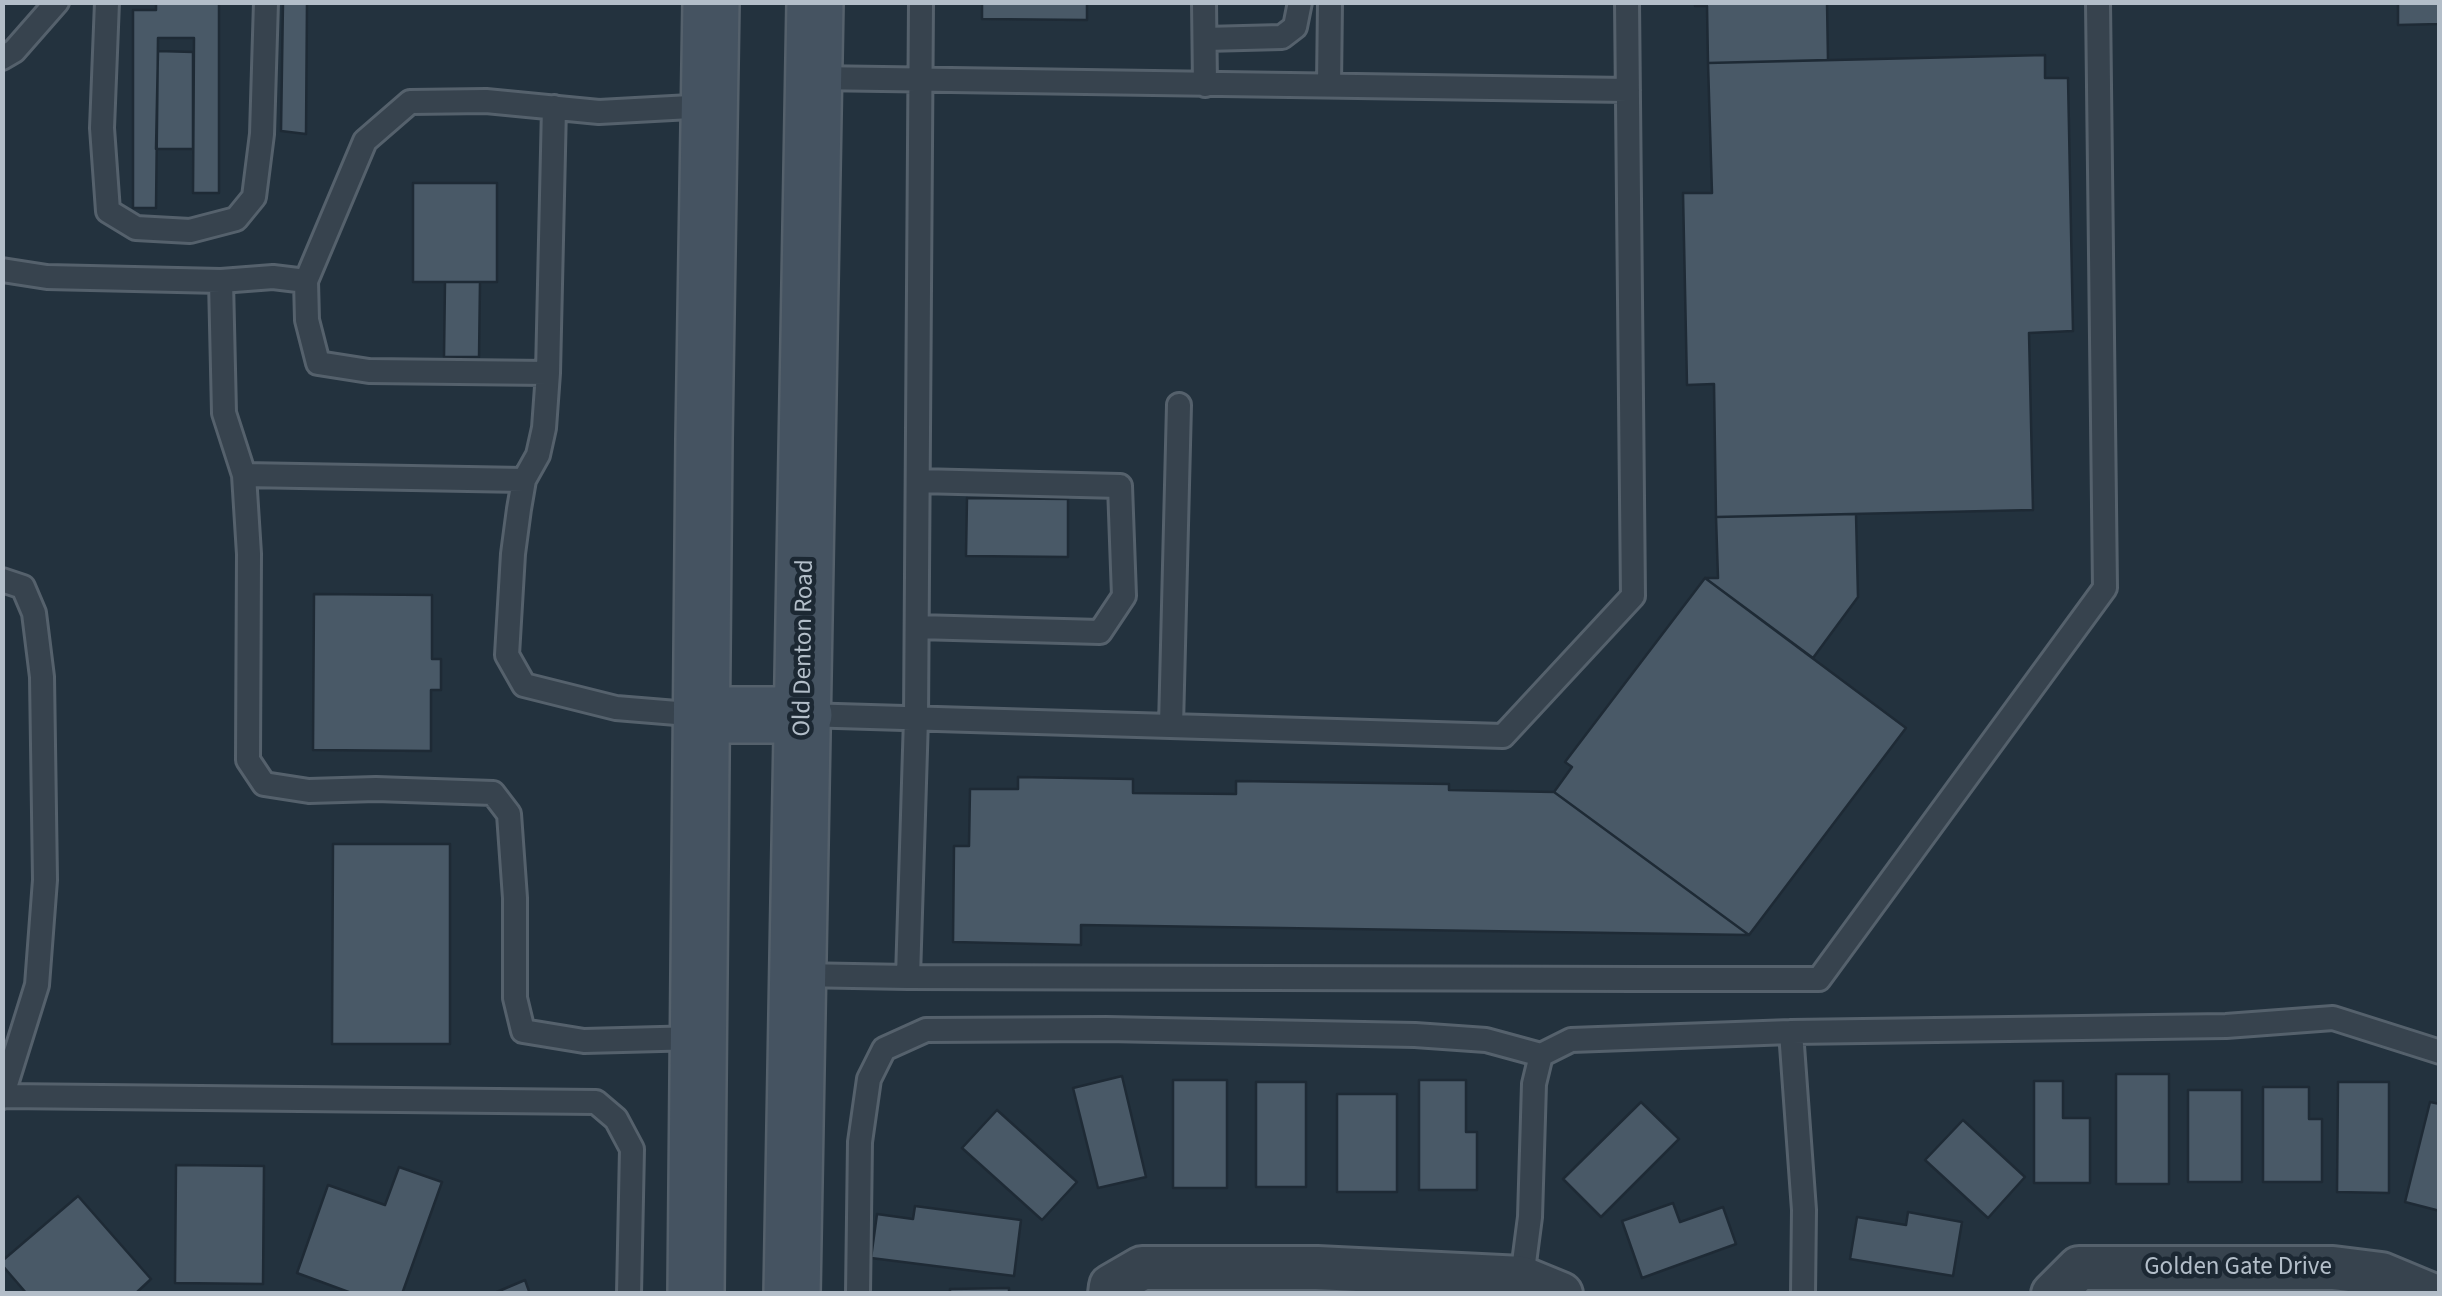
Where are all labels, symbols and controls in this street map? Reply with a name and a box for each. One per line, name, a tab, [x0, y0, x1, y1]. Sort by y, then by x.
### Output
street label: Old Denton Road	[788, 559, 822, 737]
street label: Golden Gate Drive	[2144, 1254, 2332, 1284]

